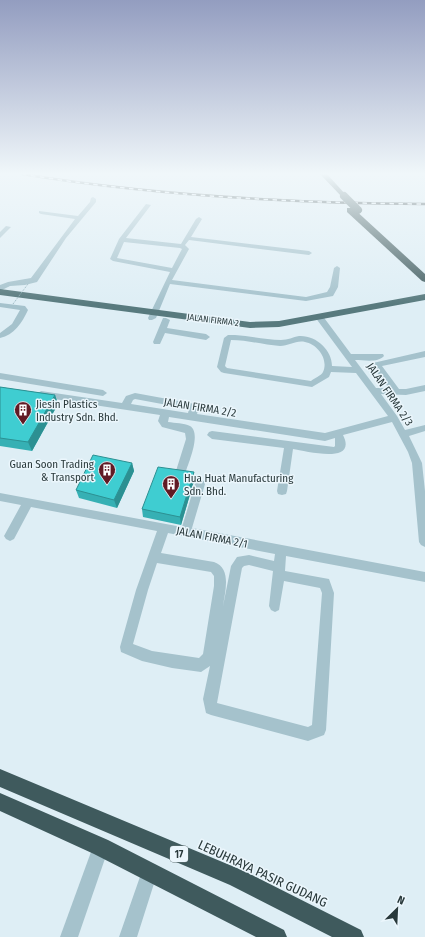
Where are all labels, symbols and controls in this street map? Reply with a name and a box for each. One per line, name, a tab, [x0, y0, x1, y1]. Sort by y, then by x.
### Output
street label: JALAN FIRMA 2	[187, 312, 239, 328]
street label: JALAN FIRMA 2/3	[364, 360, 415, 428]
street label: JALAN FIRMA 2/2	[163, 395, 237, 420]
place label: Jiesin Plastics Industry Sdn. Bhd.	[36, 398, 118, 424]
building icon: Jiesin Plastics Industry Sdn. Bhd.	[13, 400, 33, 425]
place label: Guan Soon Trading & Transport	[9, 458, 95, 484]
building icon: Guan Soon Trading & Transport	[97, 460, 117, 485]
place label: Hua Huat Manufacturing Sdn. Bhd.	[184, 472, 294, 498]
building icon: Hua Huat Manufacturing Sdn. Bhd.	[161, 474, 181, 499]
street label: JALAN FIRMA 2/1	[175, 524, 249, 551]
street label: LEBUHRAYA PASIR GUDANG	[196, 837, 330, 910]
road number: 17	[170, 846, 188, 862]
north arrow	[377, 889, 417, 929]
text: N	[395, 893, 407, 908]

